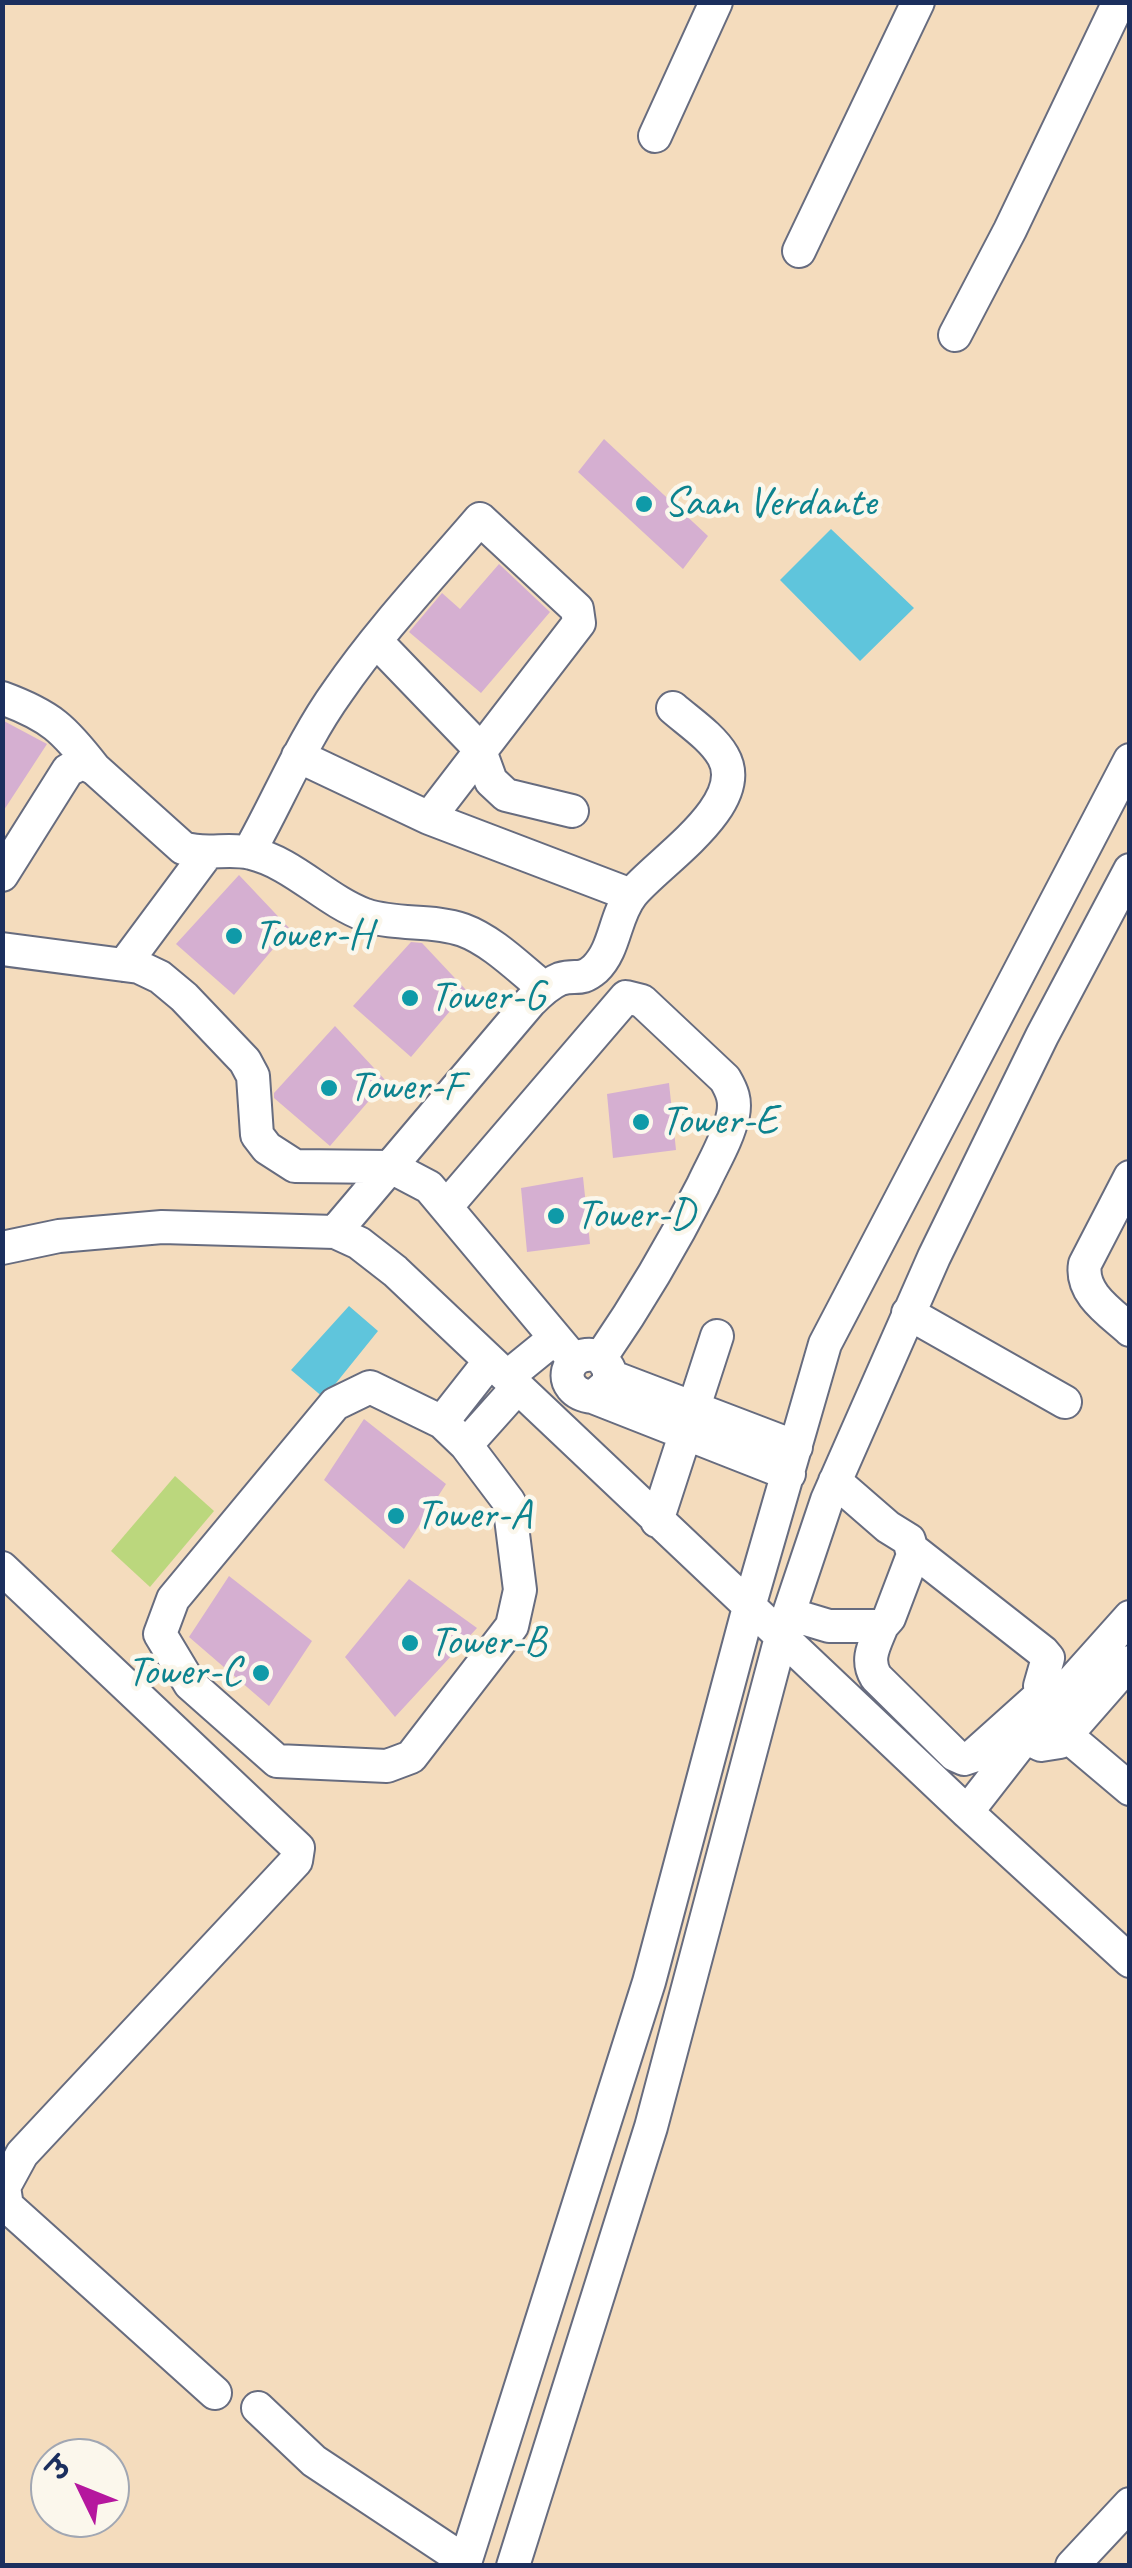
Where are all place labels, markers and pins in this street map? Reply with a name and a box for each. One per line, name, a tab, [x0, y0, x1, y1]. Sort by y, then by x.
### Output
place label: Saan Verdante	[664, 479, 876, 529]
marker: Saan Verdante	[633, 493, 655, 515]
place label: Tower-H	[254, 911, 372, 961]
marker: Tower-H	[223, 925, 245, 947]
place label: Tower-G	[430, 973, 544, 1023]
marker: Tower-G	[399, 987, 421, 1009]
place label: Tower-F	[349, 1063, 462, 1113]
marker: Tower-F	[318, 1077, 340, 1099]
place label: Tower-E	[661, 1097, 777, 1147]
marker: Tower-E	[630, 1111, 652, 1133]
place label: Tower-D	[576, 1191, 694, 1241]
marker: Tower-D	[545, 1205, 567, 1227]
place label: Tower-A	[416, 1491, 531, 1541]
marker: Tower-A	[385, 1505, 407, 1527]
place label: Tower-B	[430, 1618, 546, 1668]
marker: Tower-B	[399, 1632, 421, 1654]
place label: Tower-C	[127, 1648, 241, 1698]
marker: Tower-C	[250, 1662, 272, 1684]

